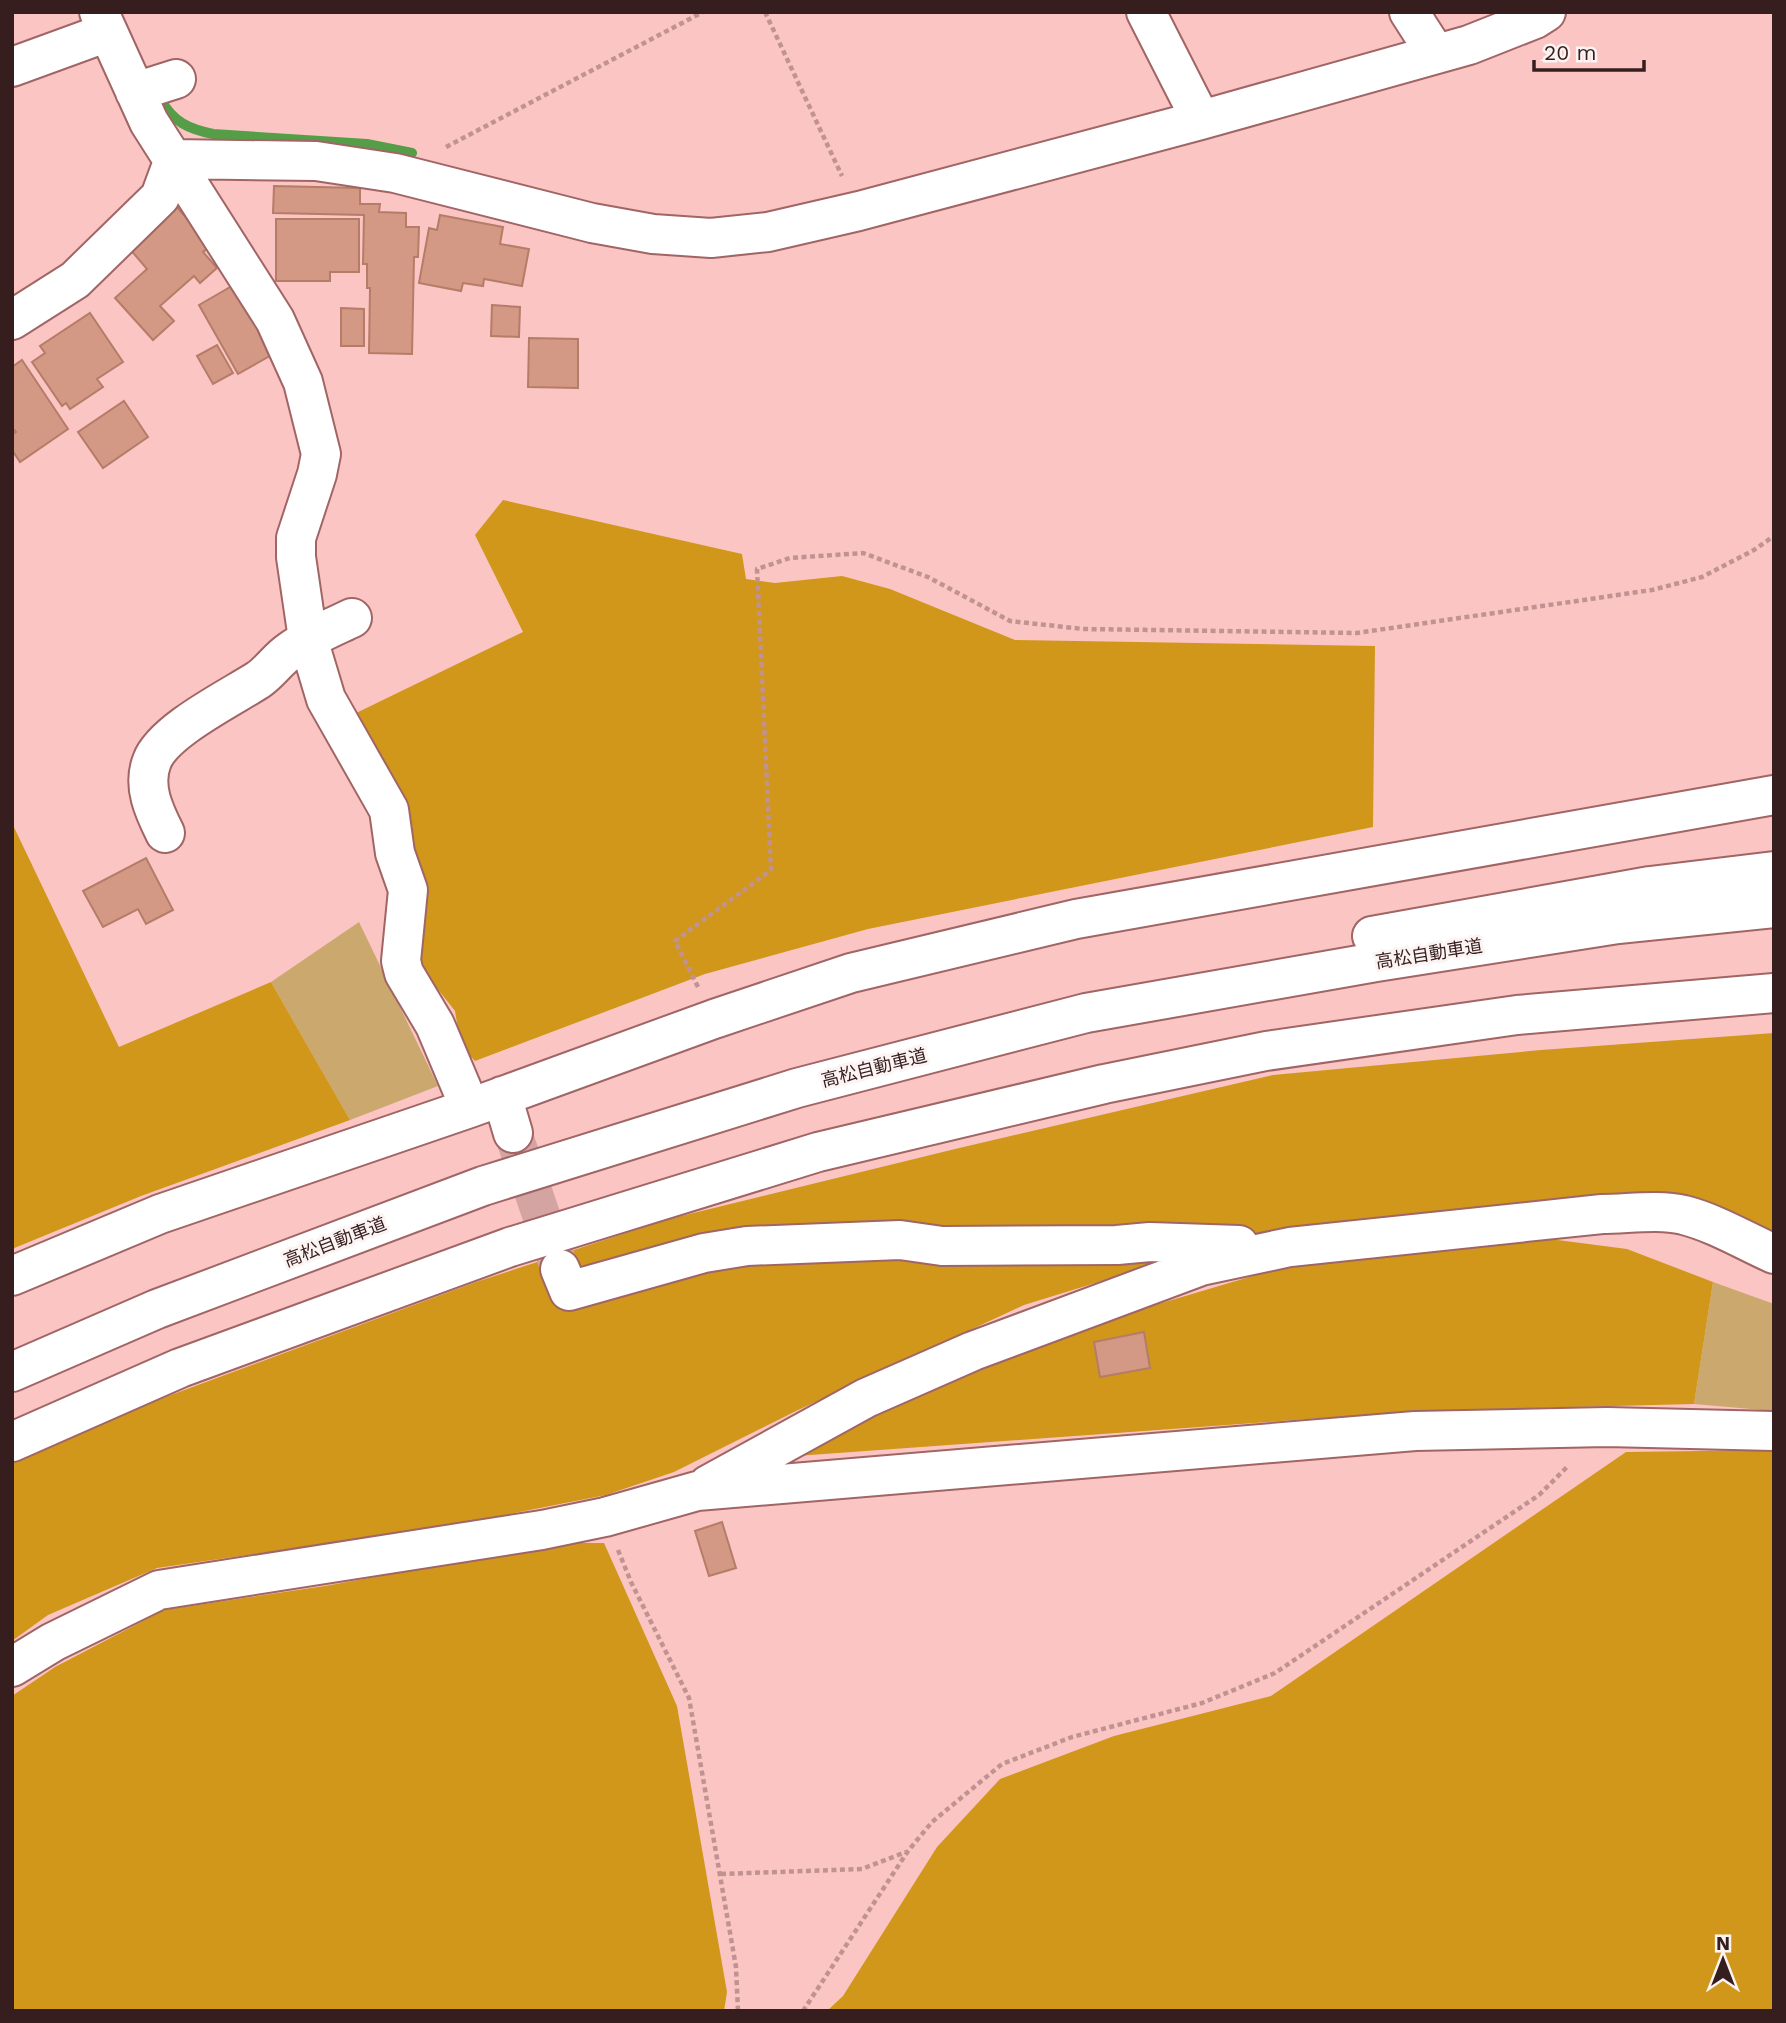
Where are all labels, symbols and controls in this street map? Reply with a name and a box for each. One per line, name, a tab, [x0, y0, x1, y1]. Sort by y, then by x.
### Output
scale bar	[1534, 28, 1644, 72]
text: 20 m	[1544, 40, 1596, 65]
street label: 高松自動車道	[1374, 935, 1484, 972]
street label: 高松自動車道	[819, 1044, 929, 1091]
street label: 高松自動車道	[281, 1212, 389, 1271]
north arrow	[1688, 1925, 1758, 1995]
text: N	[1716, 1932, 1730, 1955]

